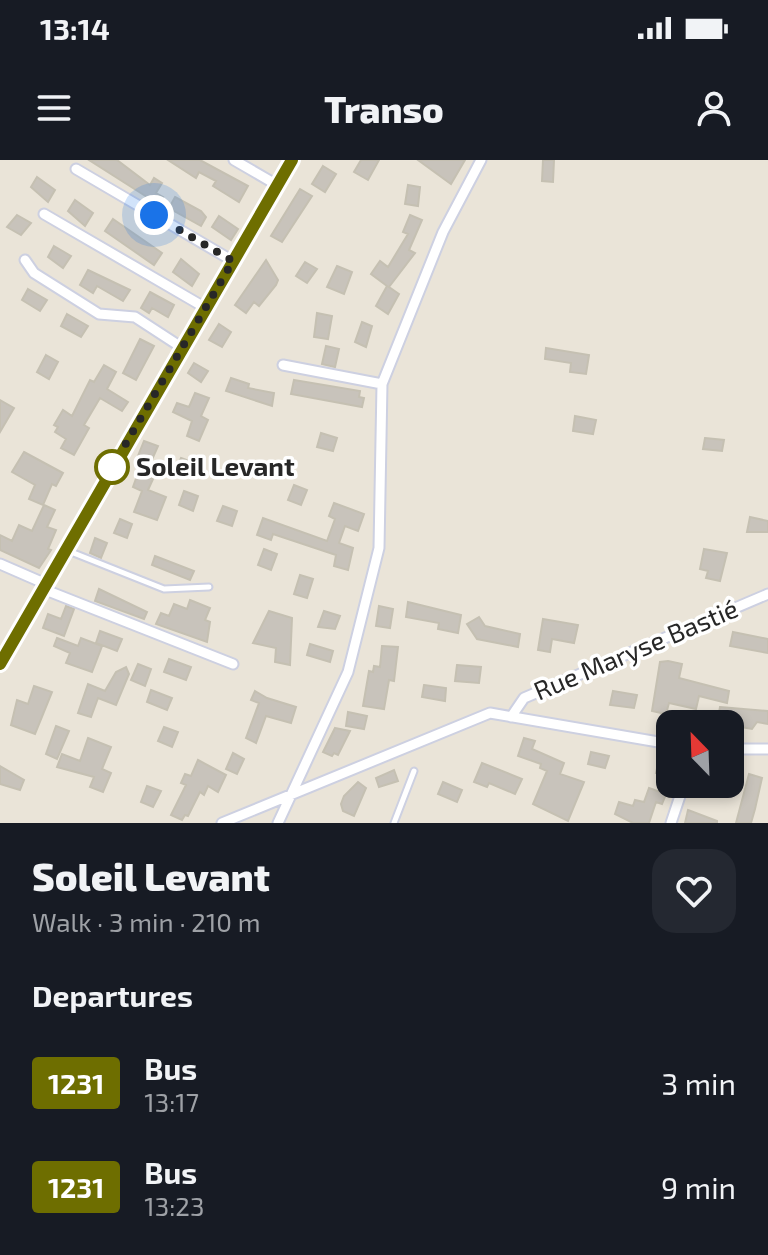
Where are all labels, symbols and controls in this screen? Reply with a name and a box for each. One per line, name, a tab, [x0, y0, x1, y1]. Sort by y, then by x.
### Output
text: 13:14	[40, 10, 110, 46]
icon: menu	[32, 86, 76, 130]
icon: person	[692, 86, 736, 130]
text: Transo	[324, 87, 444, 130]
your location	[134, 195, 174, 235]
marker: Soleil Levant	[95, 450, 129, 484]
place label: Soleil Levant	[136, 450, 295, 481]
street label: Rue Maryse Bastié	[529, 592, 742, 706]
north arrow	[656, 710, 744, 798]
map controls	[656, 710, 744, 798]
button: heart	[652, 849, 736, 933]
text: Soleil Levant	[32, 853, 270, 899]
text: Walk · 3 min · 210 m	[32, 906, 261, 937]
text: Departures	[32, 977, 193, 1013]
text: Bus	[144, 1050, 197, 1086]
text: 3 min	[661, 1065, 736, 1101]
text: 1231	[48, 1066, 104, 1100]
text: 13:17	[144, 1086, 199, 1117]
text: Bus	[144, 1154, 197, 1190]
text: 9 min	[661, 1169, 736, 1205]
text: 1231	[48, 1170, 104, 1204]
text: 13:23	[144, 1190, 204, 1221]

